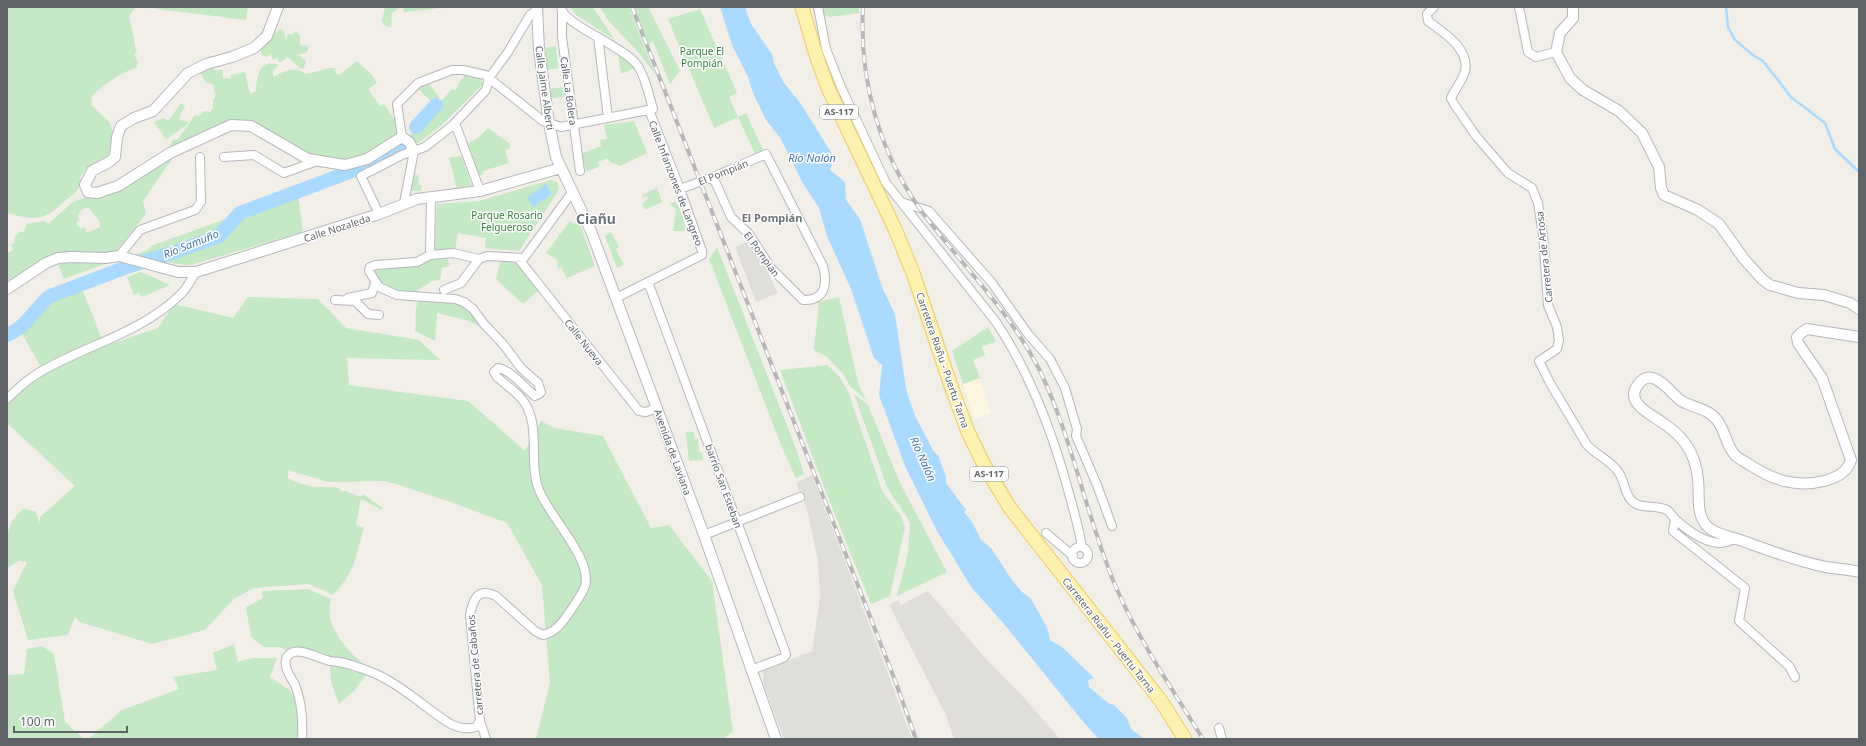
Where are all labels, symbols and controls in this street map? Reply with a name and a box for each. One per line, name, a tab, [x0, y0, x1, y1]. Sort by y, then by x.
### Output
park label: Parque El Pompián	[680, 44, 724, 70]
street label: Calle Jaime Alberti	[532, 45, 558, 131]
street label: Calle La Bolera	[557, 56, 581, 126]
road number: AS-117	[820, 105, 858, 119]
street label: Calle Infanzones de Langreo	[646, 118, 706, 248]
water label: Río Nalón	[788, 150, 836, 165]
street label: El Pompián	[696, 156, 750, 188]
park label: Parque Rosario Felgueroso	[471, 208, 543, 234]
district label: Ciañu	[576, 209, 616, 228]
district label: El Pompián	[742, 210, 802, 225]
street label: Calle Nozaleda	[302, 211, 372, 245]
street label: Carretera de Artosa	[1532, 211, 1556, 303]
water label: Río Samuño	[161, 226, 221, 261]
street label: El Pompian	[741, 229, 783, 279]
street label: Carretera Riañu - Puertu Tarna	[913, 290, 973, 430]
street label: Calle Nueva	[561, 316, 607, 368]
street label: Avenida de Laviana	[651, 407, 695, 497]
water label: Río Nalón	[907, 434, 940, 484]
street label: barrio San Esteban	[702, 442, 746, 530]
road number: AS-117	[970, 467, 1008, 481]
street label: Carretera Riañu - Puertu Tarna	[1059, 574, 1159, 696]
street label: carretera de Cabaños	[464, 614, 486, 716]
scale bar	[14, 708, 127, 734]
text: 100 m	[20, 713, 55, 730]

